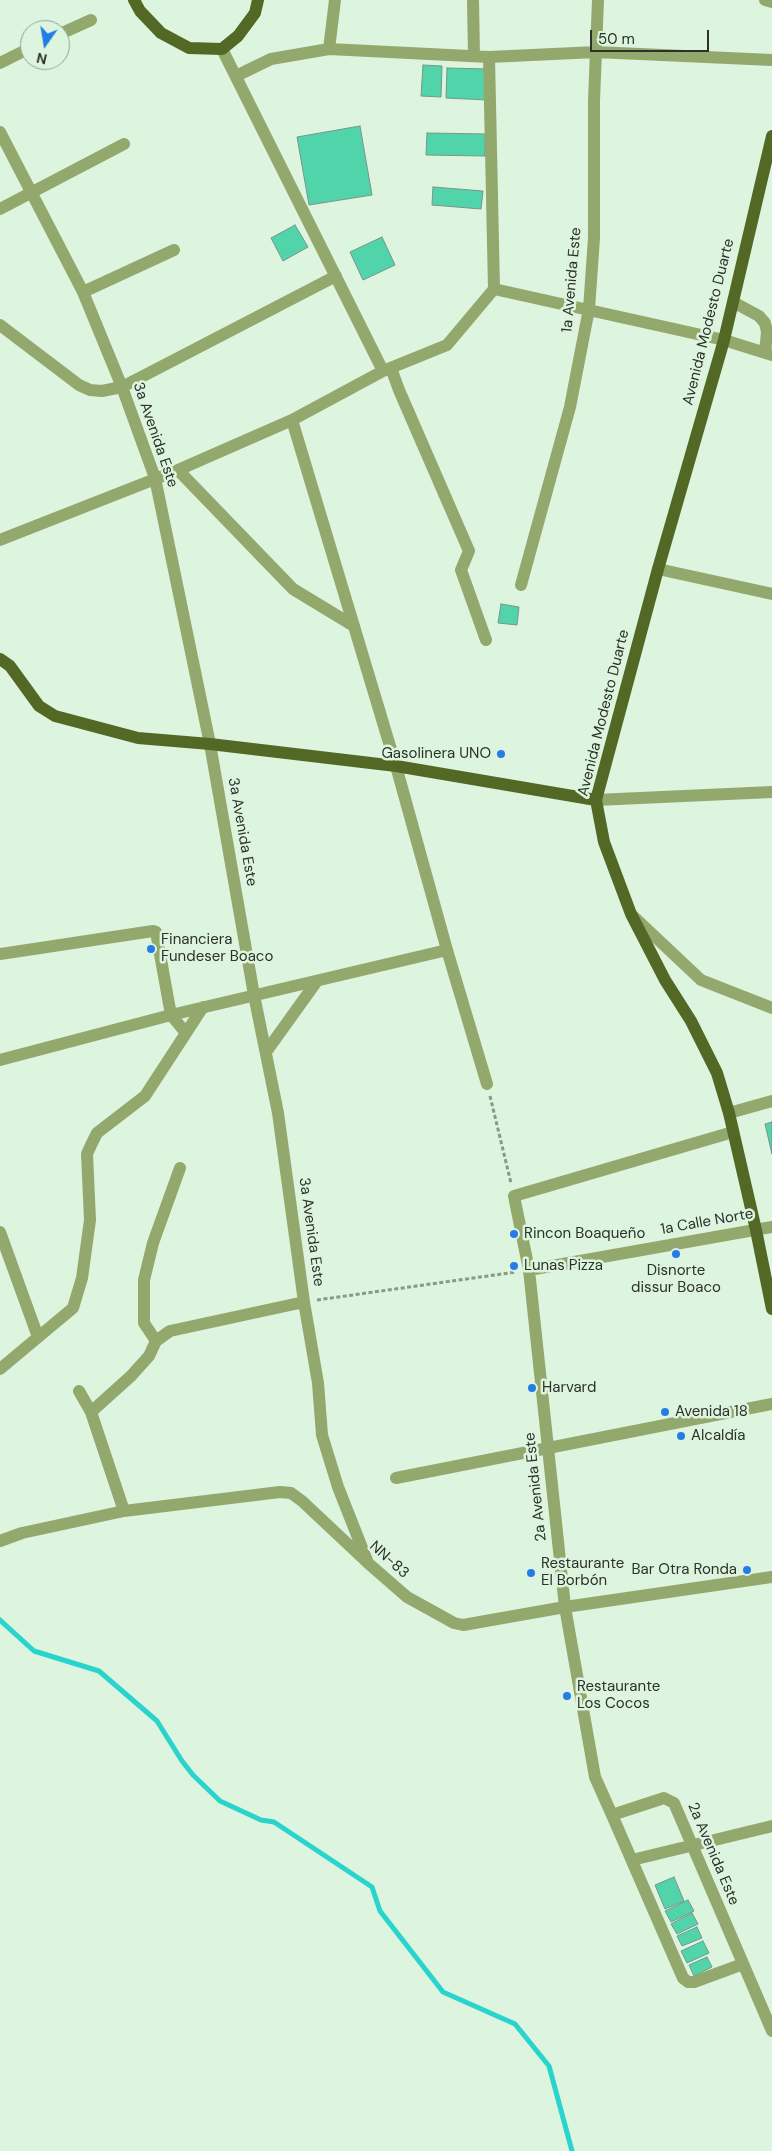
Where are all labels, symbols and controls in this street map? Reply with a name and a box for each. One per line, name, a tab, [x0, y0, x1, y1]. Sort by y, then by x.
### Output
north arrow	[20, 20, 70, 70]
scale bar	[592, 20, 711, 52]
text: 50 m	[598, 29, 635, 49]
text: N	[35, 49, 49, 69]
street label: 1a Avenida Este	[558, 227, 586, 333]
street label: Avenida Modesto Duarte	[680, 237, 738, 407]
street label: 3a Avenida Este	[129, 380, 181, 490]
street label: Avenida Modesto Duarte	[575, 628, 633, 798]
place label: Gasolinera UNO	[381, 745, 491, 763]
marker: Gasolinera UNO	[495, 748, 507, 760]
street label: 3a Avenida Este	[224, 776, 260, 888]
place label: Financiera Fundeser Boaco	[161, 931, 273, 966]
marker: Financiera Fundeser Boaco	[145, 943, 157, 955]
street label: 3a Avenida Este	[294, 1176, 328, 1288]
street label: 1a Calle Norte	[659, 1205, 755, 1239]
place label: Rincon Boaqueño	[524, 1225, 645, 1243]
marker: Rincon Boaqueño	[508, 1228, 520, 1240]
marker: Disnorte dissur Boaco	[670, 1248, 682, 1260]
place label: Lunas Pizza	[524, 1257, 603, 1275]
marker: Lunas Pizza	[508, 1260, 520, 1272]
place label: Disnorte dissur Boaco	[631, 1262, 721, 1297]
place label: Harvard	[542, 1379, 596, 1397]
marker: Harvard	[526, 1382, 538, 1394]
place label: Avenida 18	[675, 1403, 748, 1421]
marker: Avenida 18	[659, 1406, 671, 1418]
place label: Alcaldía	[691, 1427, 745, 1445]
marker: Alcaldía	[675, 1430, 687, 1442]
street label: 2a Avenida Este	[521, 1432, 551, 1542]
street label: NN-83	[366, 1538, 412, 1582]
place label: Restaurante El Borbón	[541, 1555, 624, 1590]
place label: Bar Otra Ronda	[632, 1561, 737, 1579]
marker: Bar Otra Ronda	[741, 1564, 753, 1576]
marker: Restaurante El Borbón	[525, 1567, 537, 1579]
place label: Restaurante Los Cocos	[577, 1678, 660, 1713]
marker: Restaurante Los Cocos	[561, 1690, 573, 1702]
street label: 2a Avenida Este	[683, 1800, 743, 1908]

